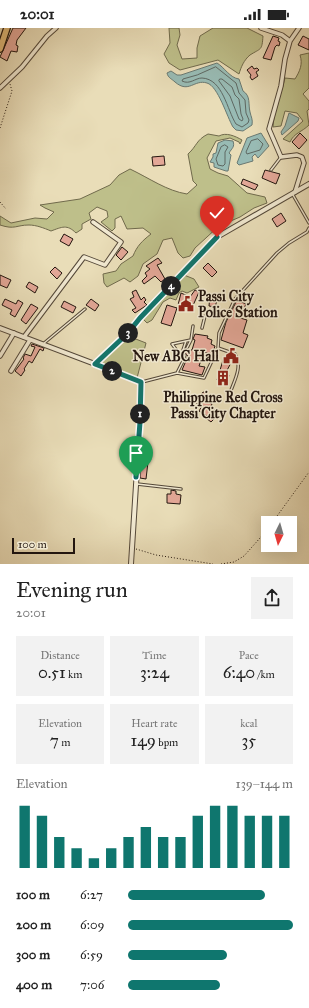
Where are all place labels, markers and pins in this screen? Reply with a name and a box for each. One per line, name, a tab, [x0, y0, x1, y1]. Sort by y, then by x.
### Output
pin	[200, 196, 234, 237]
pin: 4	[161, 276, 181, 296]
place label: Passi City Police Station	[198, 288, 278, 321]
public building icon: Passi City Police Station	[177, 295, 195, 313]
pin: 3	[118, 323, 138, 343]
public building icon: New ABC Hall	[222, 347, 240, 365]
place label: New ABC Hall	[132, 348, 220, 365]
pin: 2	[102, 361, 122, 381]
building icon: Philippine Red Cross Passi City Chapter	[214, 369, 232, 387]
place label: Philippine Red Cross Passi City Chapter	[163, 389, 283, 423]
pin: 1	[130, 404, 150, 424]
pin	[119, 436, 153, 477]

